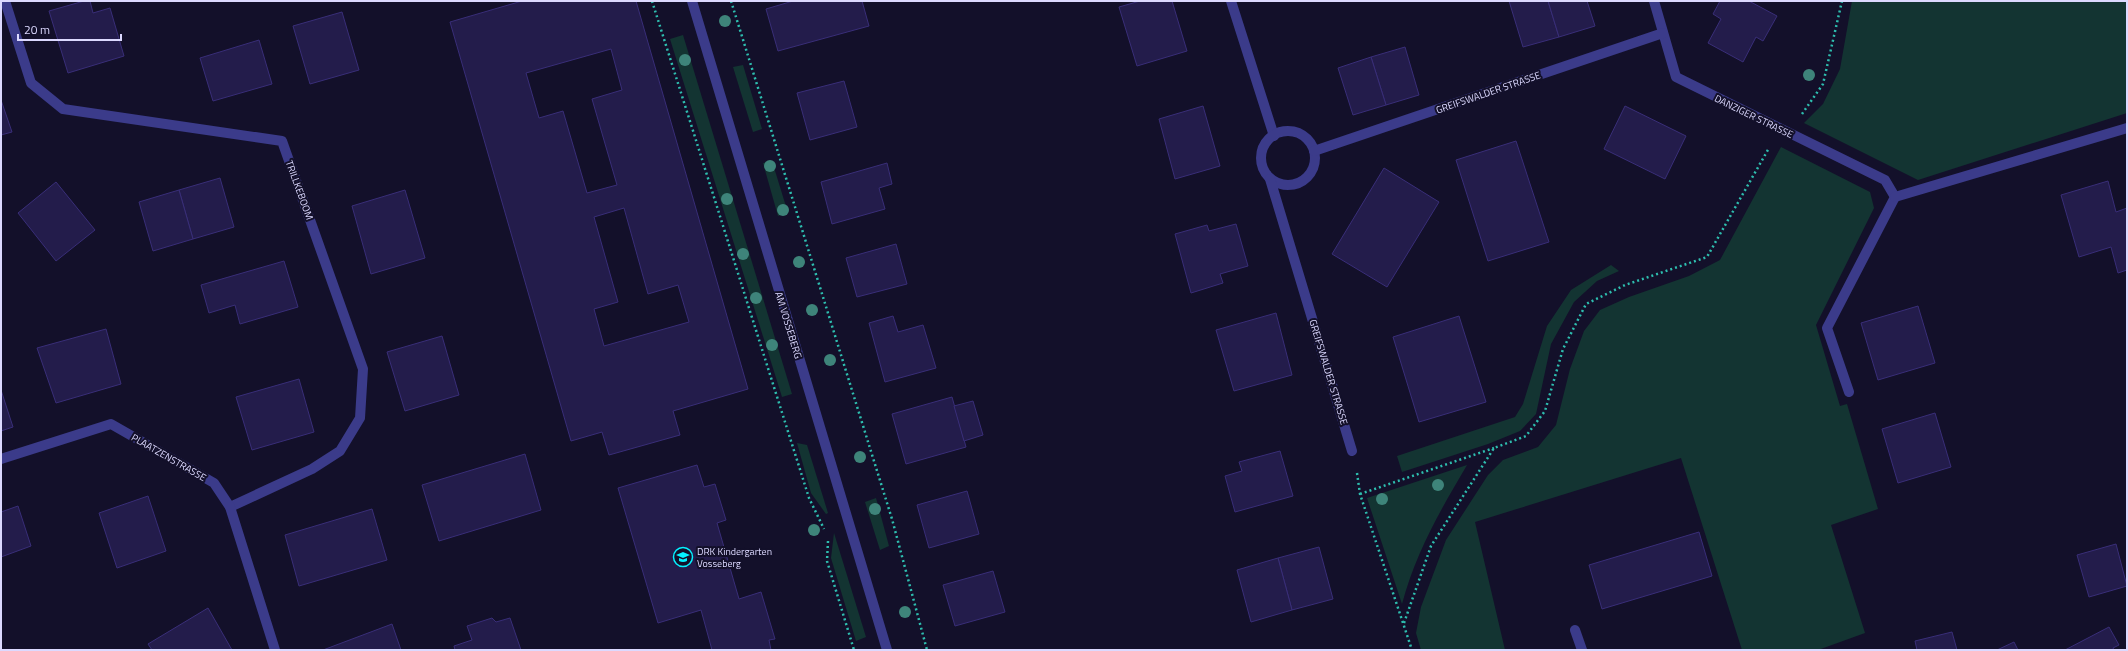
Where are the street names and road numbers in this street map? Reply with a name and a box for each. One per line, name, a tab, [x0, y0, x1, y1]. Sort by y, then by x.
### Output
street label: GREIFSWALDER STRASSE	[1434, 67, 1543, 117]
street label: DANZIGER STRASSE	[1712, 91, 1796, 142]
street label: TRILLKEBOOM	[282, 158, 317, 222]
street label: AM VOSSEBERG	[771, 290, 806, 360]
street label: GREIFSWALDER STRASSE	[1305, 318, 1352, 427]
street label: PLAATZENSTRASSE	[129, 430, 209, 485]

